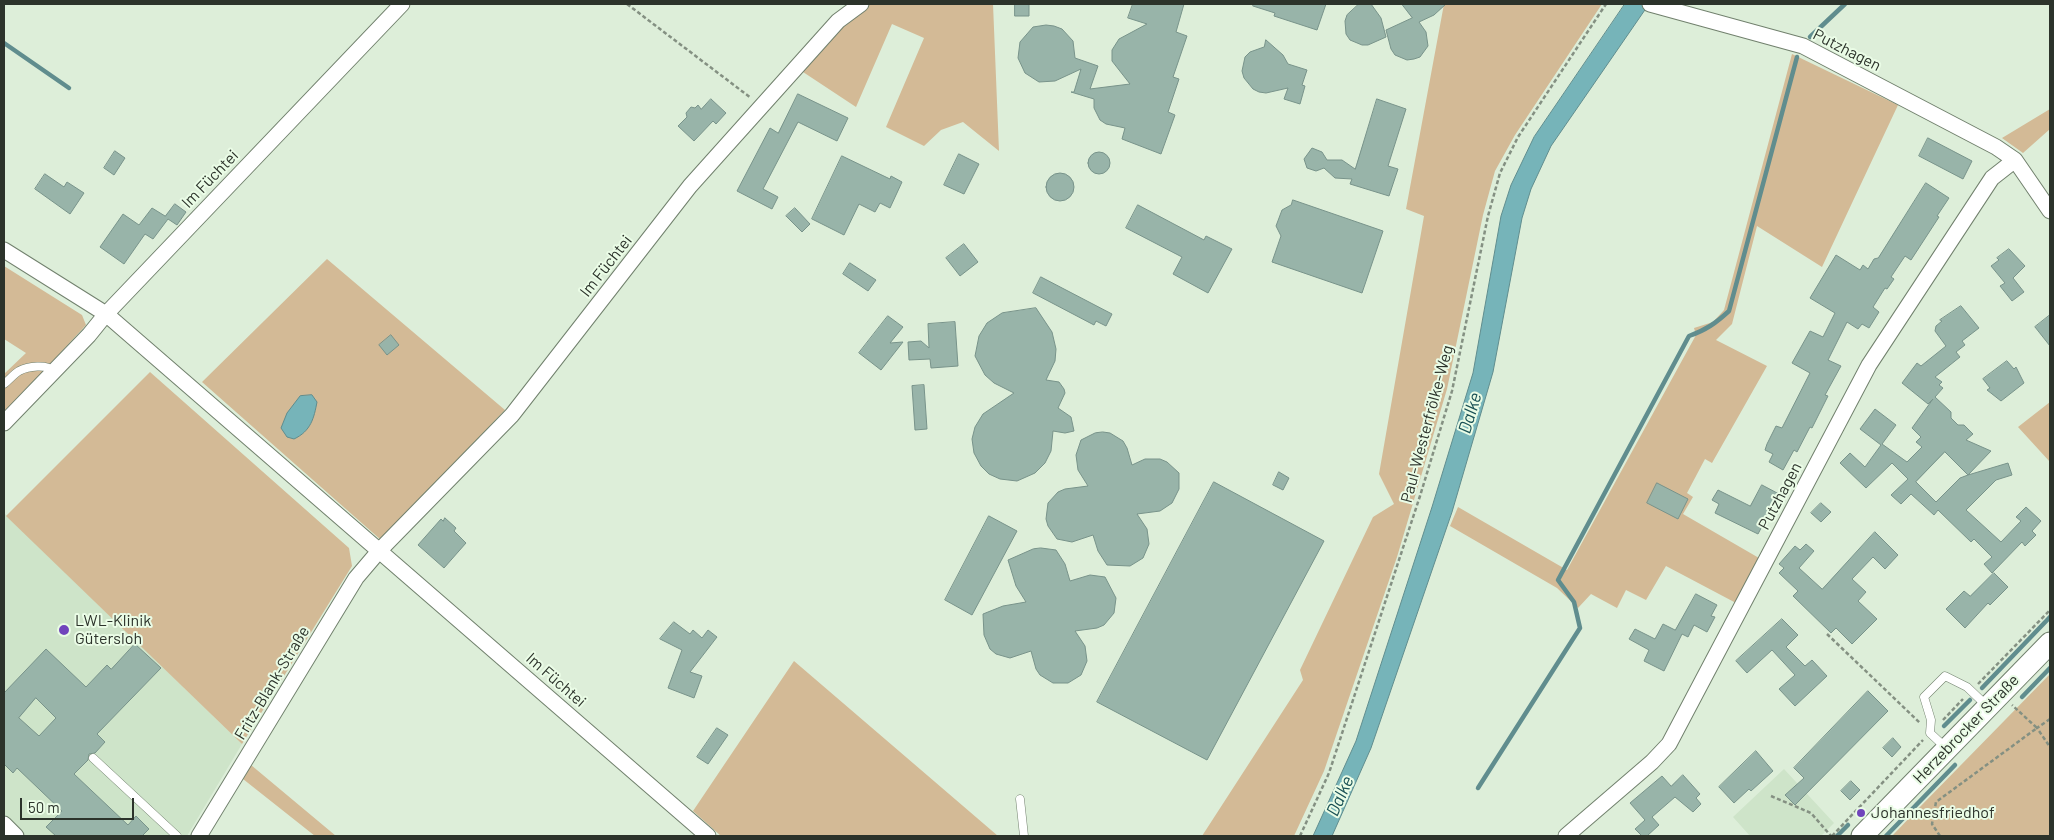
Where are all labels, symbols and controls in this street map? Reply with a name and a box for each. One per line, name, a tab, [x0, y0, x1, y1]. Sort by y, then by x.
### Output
street label: Putzhagen	[1810, 25, 1884, 75]
street label: Im Füchtei	[178, 146, 242, 212]
street label: Im Füchtei	[576, 231, 636, 301]
street label: Paul-Westerfrölke-Weg	[1397, 343, 1457, 505]
water label: Dalke	[1454, 390, 1486, 436]
street label: Putzhagen	[1754, 459, 1806, 533]
place label: LWL-Klinik Gütersloh	[75, 611, 151, 649]
marker: LWL-Klinik Gütersloh	[57, 623, 71, 637]
street label: Fritz-Blank-Straße	[231, 623, 313, 743]
street label: Im Füchtei	[522, 649, 590, 711]
street label: Herzebrocker Straße	[1909, 671, 2023, 787]
water label: Dalke	[1322, 773, 1358, 819]
scale bar	[22, 788, 136, 820]
text: 50 m	[28, 798, 60, 816]
place label: Johannesfriedhof	[1871, 803, 1995, 823]
marker: Johannesfriedhof	[1855, 807, 1867, 819]

